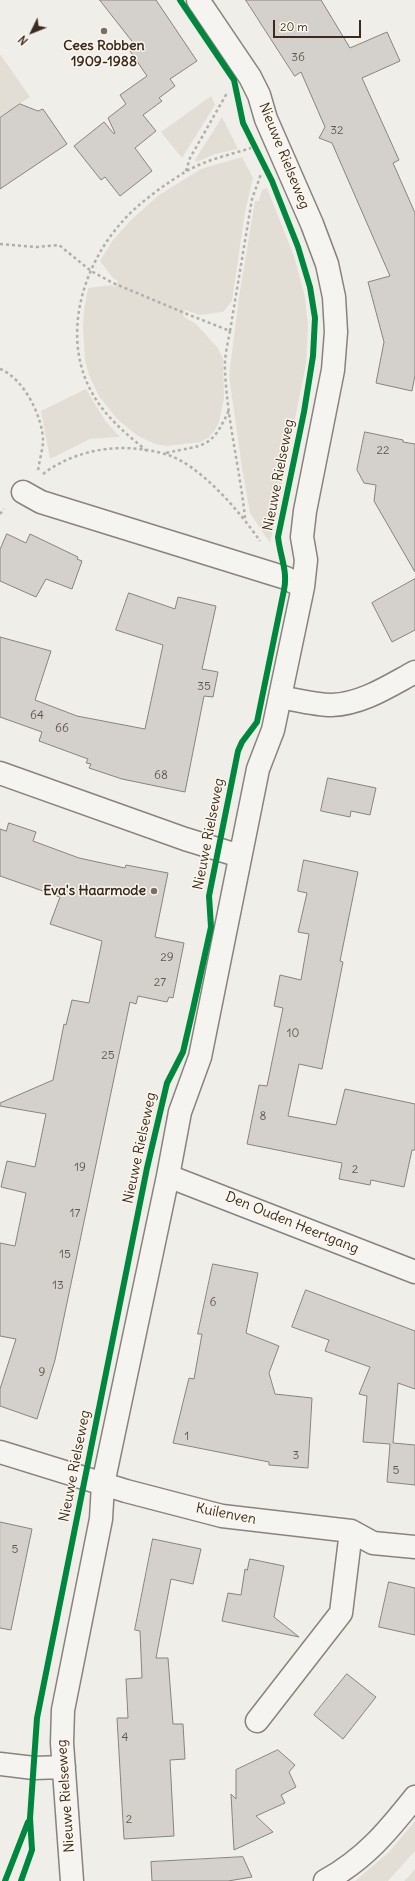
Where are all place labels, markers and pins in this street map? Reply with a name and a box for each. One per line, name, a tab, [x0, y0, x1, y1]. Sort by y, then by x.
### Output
marker: Cees Robben 1909-1988	[99, 26, 109, 36]
place label: Cees Robben 1909-1988	[63, 38, 145, 70]
place label: Eva's Haarmode	[43, 883, 146, 899]
marker: Eva's Haarmode	[149, 886, 159, 896]

